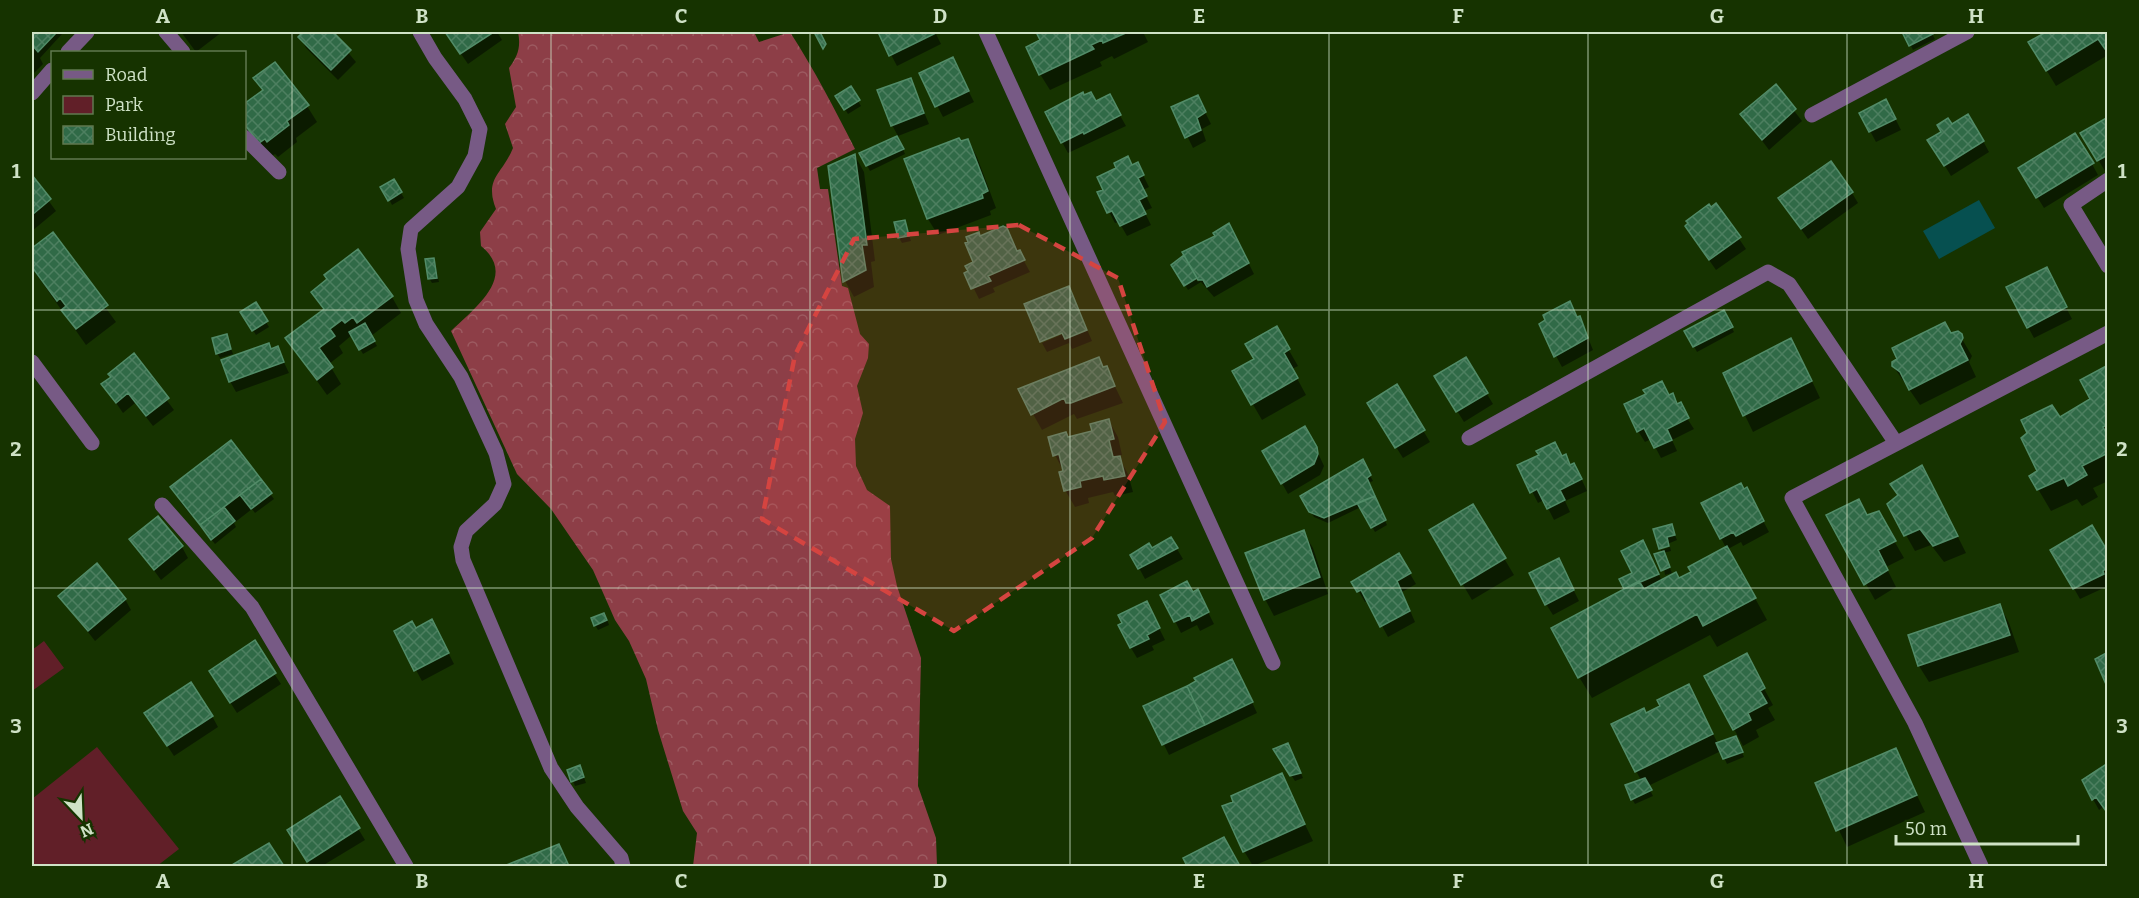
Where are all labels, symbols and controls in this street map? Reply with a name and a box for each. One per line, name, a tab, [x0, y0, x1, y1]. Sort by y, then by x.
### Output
text: A	[156, 4, 171, 28]
text: B	[416, 4, 429, 28]
text: C	[675, 4, 687, 28]
text: D	[933, 4, 947, 28]
text: E	[1193, 4, 1205, 28]
text: F	[1452, 4, 1464, 28]
text: G	[1710, 4, 1724, 28]
text: H	[1968, 4, 1984, 28]
legend	[51, 51, 246, 159]
text: Road	[105, 64, 148, 86]
text: Park	[105, 94, 144, 116]
text: Building	[105, 124, 176, 146]
text: 1	[12, 159, 21, 183]
text: 1	[2118, 159, 2127, 183]
text: 2	[10, 437, 22, 461]
text: 2	[2116, 437, 2128, 461]
text: 3	[10, 714, 22, 738]
text: 3	[2116, 714, 2128, 738]
north arrow	[51, 787, 111, 847]
scale bar	[1896, 808, 2078, 846]
text: 50 m	[1905, 818, 1947, 840]
text: N	[77, 819, 96, 842]
text: A	[156, 869, 171, 893]
text: B	[416, 869, 429, 893]
text: C	[675, 869, 687, 893]
text: D	[933, 869, 947, 893]
text: E	[1193, 869, 1205, 893]
text: F	[1452, 869, 1464, 893]
text: G	[1710, 869, 1724, 893]
text: H	[1968, 869, 1984, 893]

